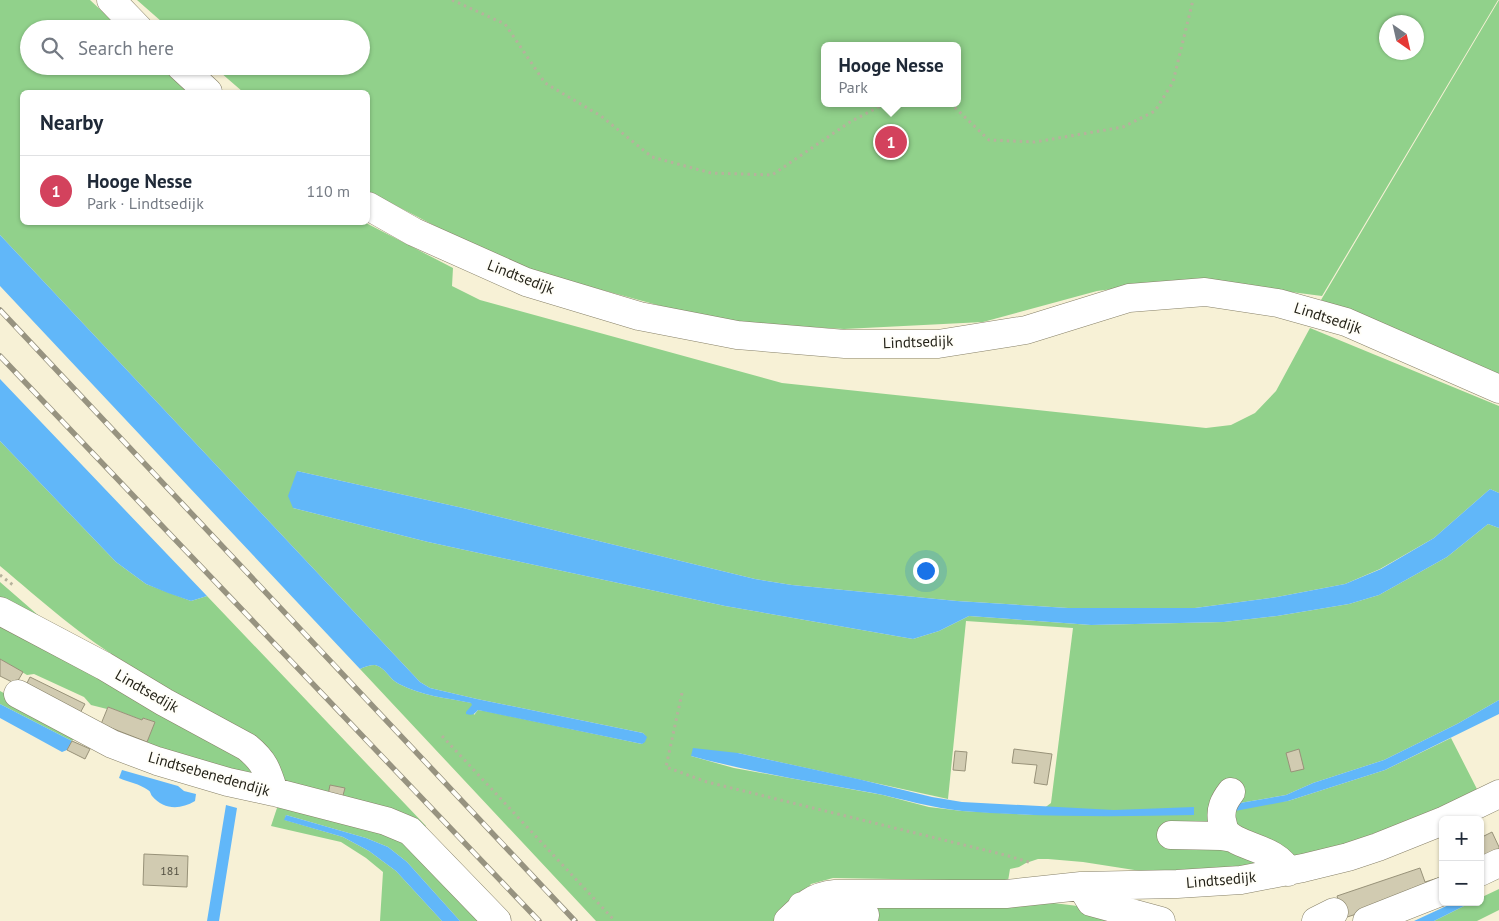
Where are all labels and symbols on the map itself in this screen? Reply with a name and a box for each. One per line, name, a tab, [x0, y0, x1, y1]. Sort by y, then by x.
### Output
north arrow	[1379, 15, 1424, 60]
pin: 1	[875, 123, 907, 161]
street label: Lindtsedijk	[485, 255, 558, 298]
street label: Lindtsedijk	[1292, 298, 1365, 338]
street label: Lindtsedijk	[882, 331, 954, 352]
your location	[913, 558, 939, 584]
street label: Lindtsedijk	[112, 665, 183, 717]
street label: Lindtsebenedendijk	[146, 747, 273, 800]
house number: 181	[160, 863, 180, 878]
street label: Lindtsedijk	[1185, 867, 1258, 892]

